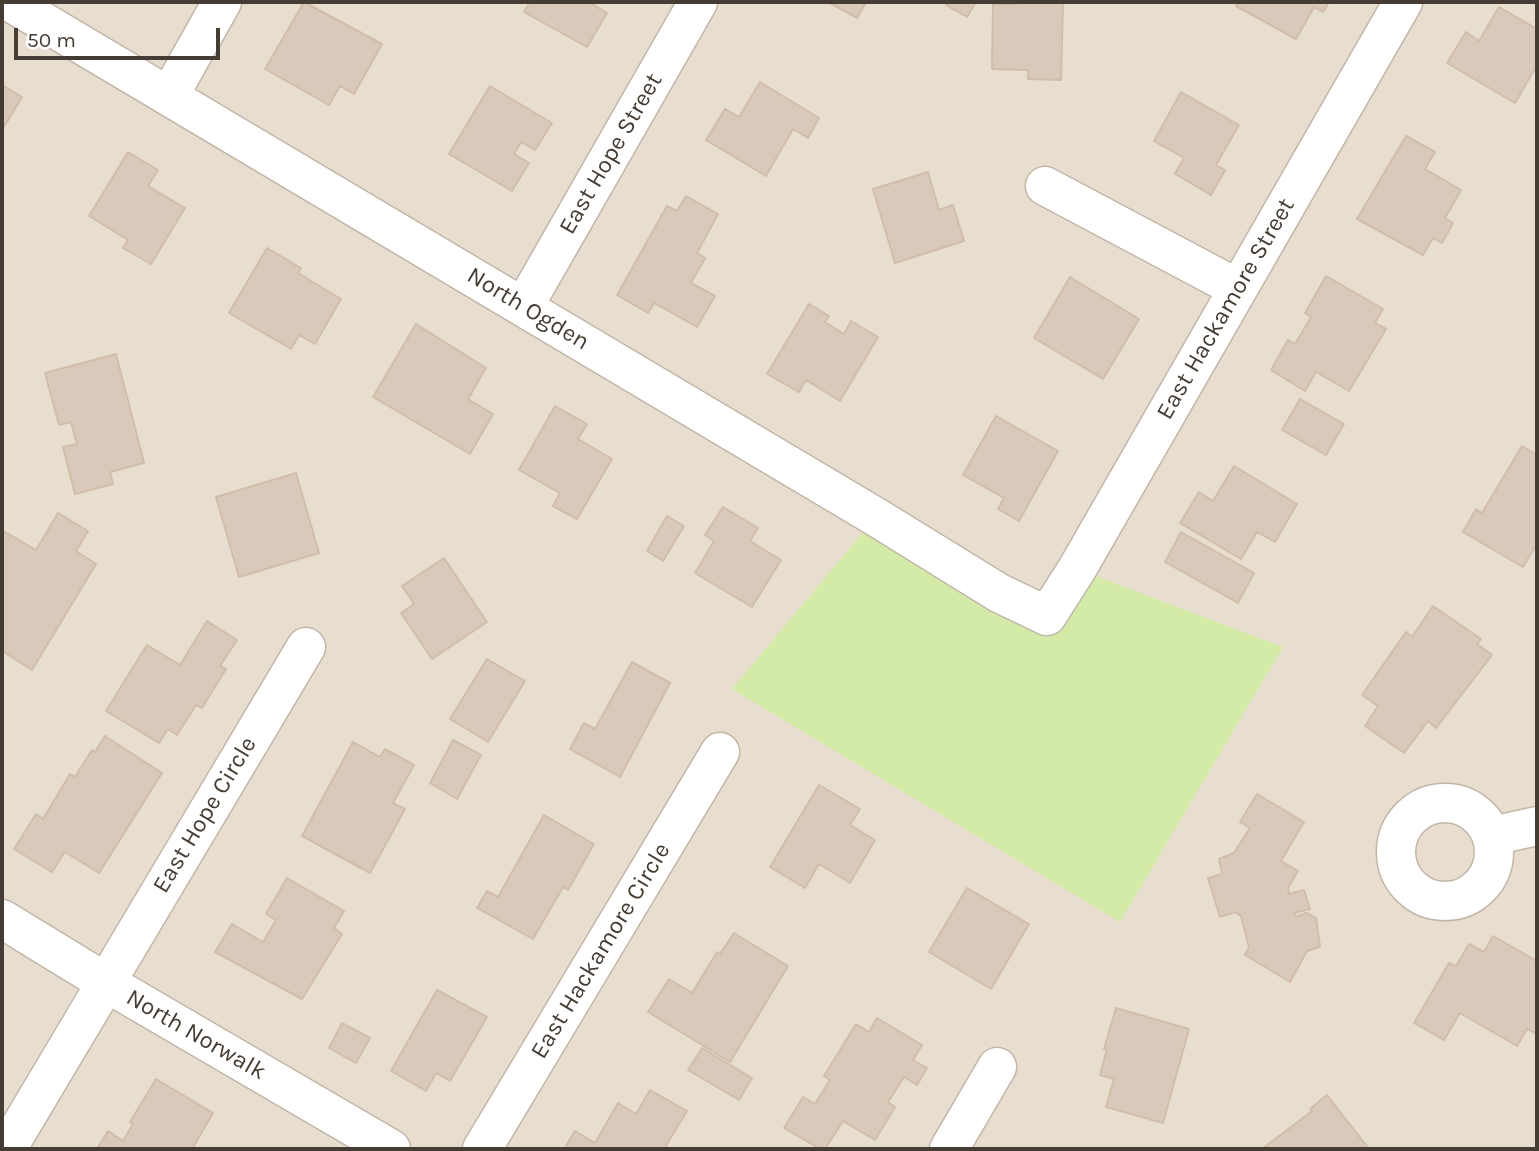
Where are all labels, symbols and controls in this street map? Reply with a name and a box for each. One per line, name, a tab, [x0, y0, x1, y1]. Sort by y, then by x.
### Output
scale bar	[18, 14, 224, 58]
text: 50 m	[27, 28, 76, 52]
street label: East Hope Street	[553, 68, 669, 240]
street label: East Hackamore Street	[1151, 193, 1301, 425]
street label: North Ogden	[462, 261, 594, 357]
street label: East Hope Circle	[147, 732, 263, 898]
street label: East Hackamore Circle	[525, 838, 677, 1064]
street label: North Norwalk	[121, 983, 271, 1087]

